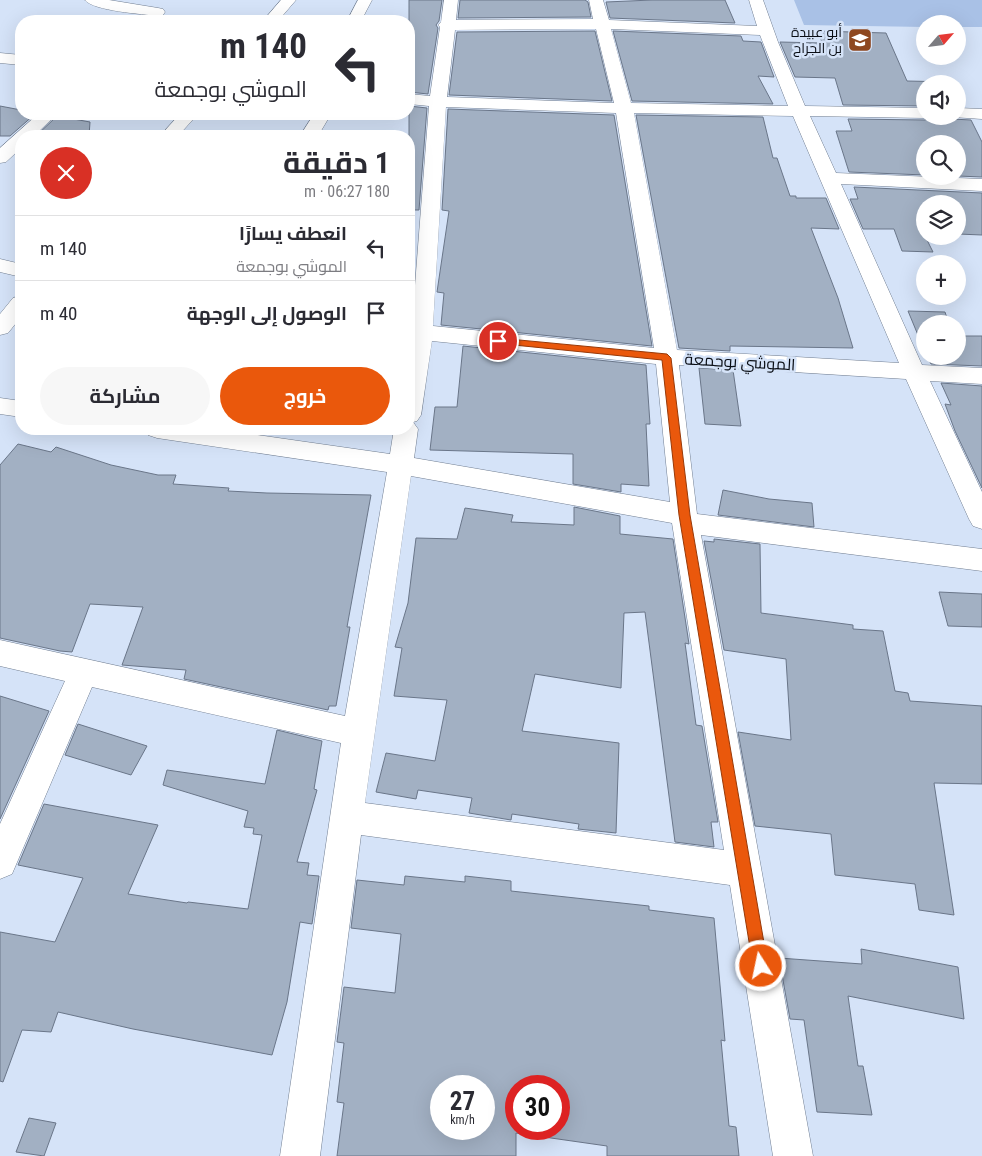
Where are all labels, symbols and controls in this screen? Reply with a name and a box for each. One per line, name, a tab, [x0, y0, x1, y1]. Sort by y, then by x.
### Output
north arrow	[916, 15, 966, 65]
map controls	[916, 15, 966, 365]
place label: أبو عبيدة بن الجراح	[791, 23, 842, 57]
text: 140 m	[220, 26, 307, 67]
school or university icon: أبو عبيدة بن الجراح	[847, 27, 873, 53]
icon: left	[325, 35, 390, 100]
button: sound	[916, 75, 966, 125]
text: الموشي بوجمعة	[155, 77, 307, 102]
button: search	[916, 135, 966, 185]
text: 1 دقيقة	[283, 145, 390, 180]
button: close	[40, 147, 92, 199]
text: 180 m · 06:27	[304, 182, 390, 201]
button: layers	[916, 195, 966, 245]
text: انعطف يسارًا	[239, 222, 347, 245]
icon: left	[362, 234, 390, 262]
text: 140 m	[40, 237, 87, 260]
button: +	[916, 255, 966, 305]
text: الموشي بوجمعة	[236, 257, 347, 276]
icon: arrive	[362, 299, 390, 327]
text: 40 m	[40, 302, 77, 325]
text: الوصول إلى الوجهة	[187, 302, 347, 325]
button: −	[916, 315, 966, 365]
pin	[477, 320, 519, 362]
icon: arrive	[484, 327, 512, 355]
street label: الموشي بوجمعة	[684, 350, 796, 377]
button: مشاركة	[40, 367, 210, 425]
button: خروج	[220, 367, 390, 425]
position arrow	[734, 939, 786, 991]
speed limit sign: 30	[505, 1075, 570, 1140]
text: 27	[450, 1087, 475, 1116]
text: km/h	[450, 1113, 475, 1127]

